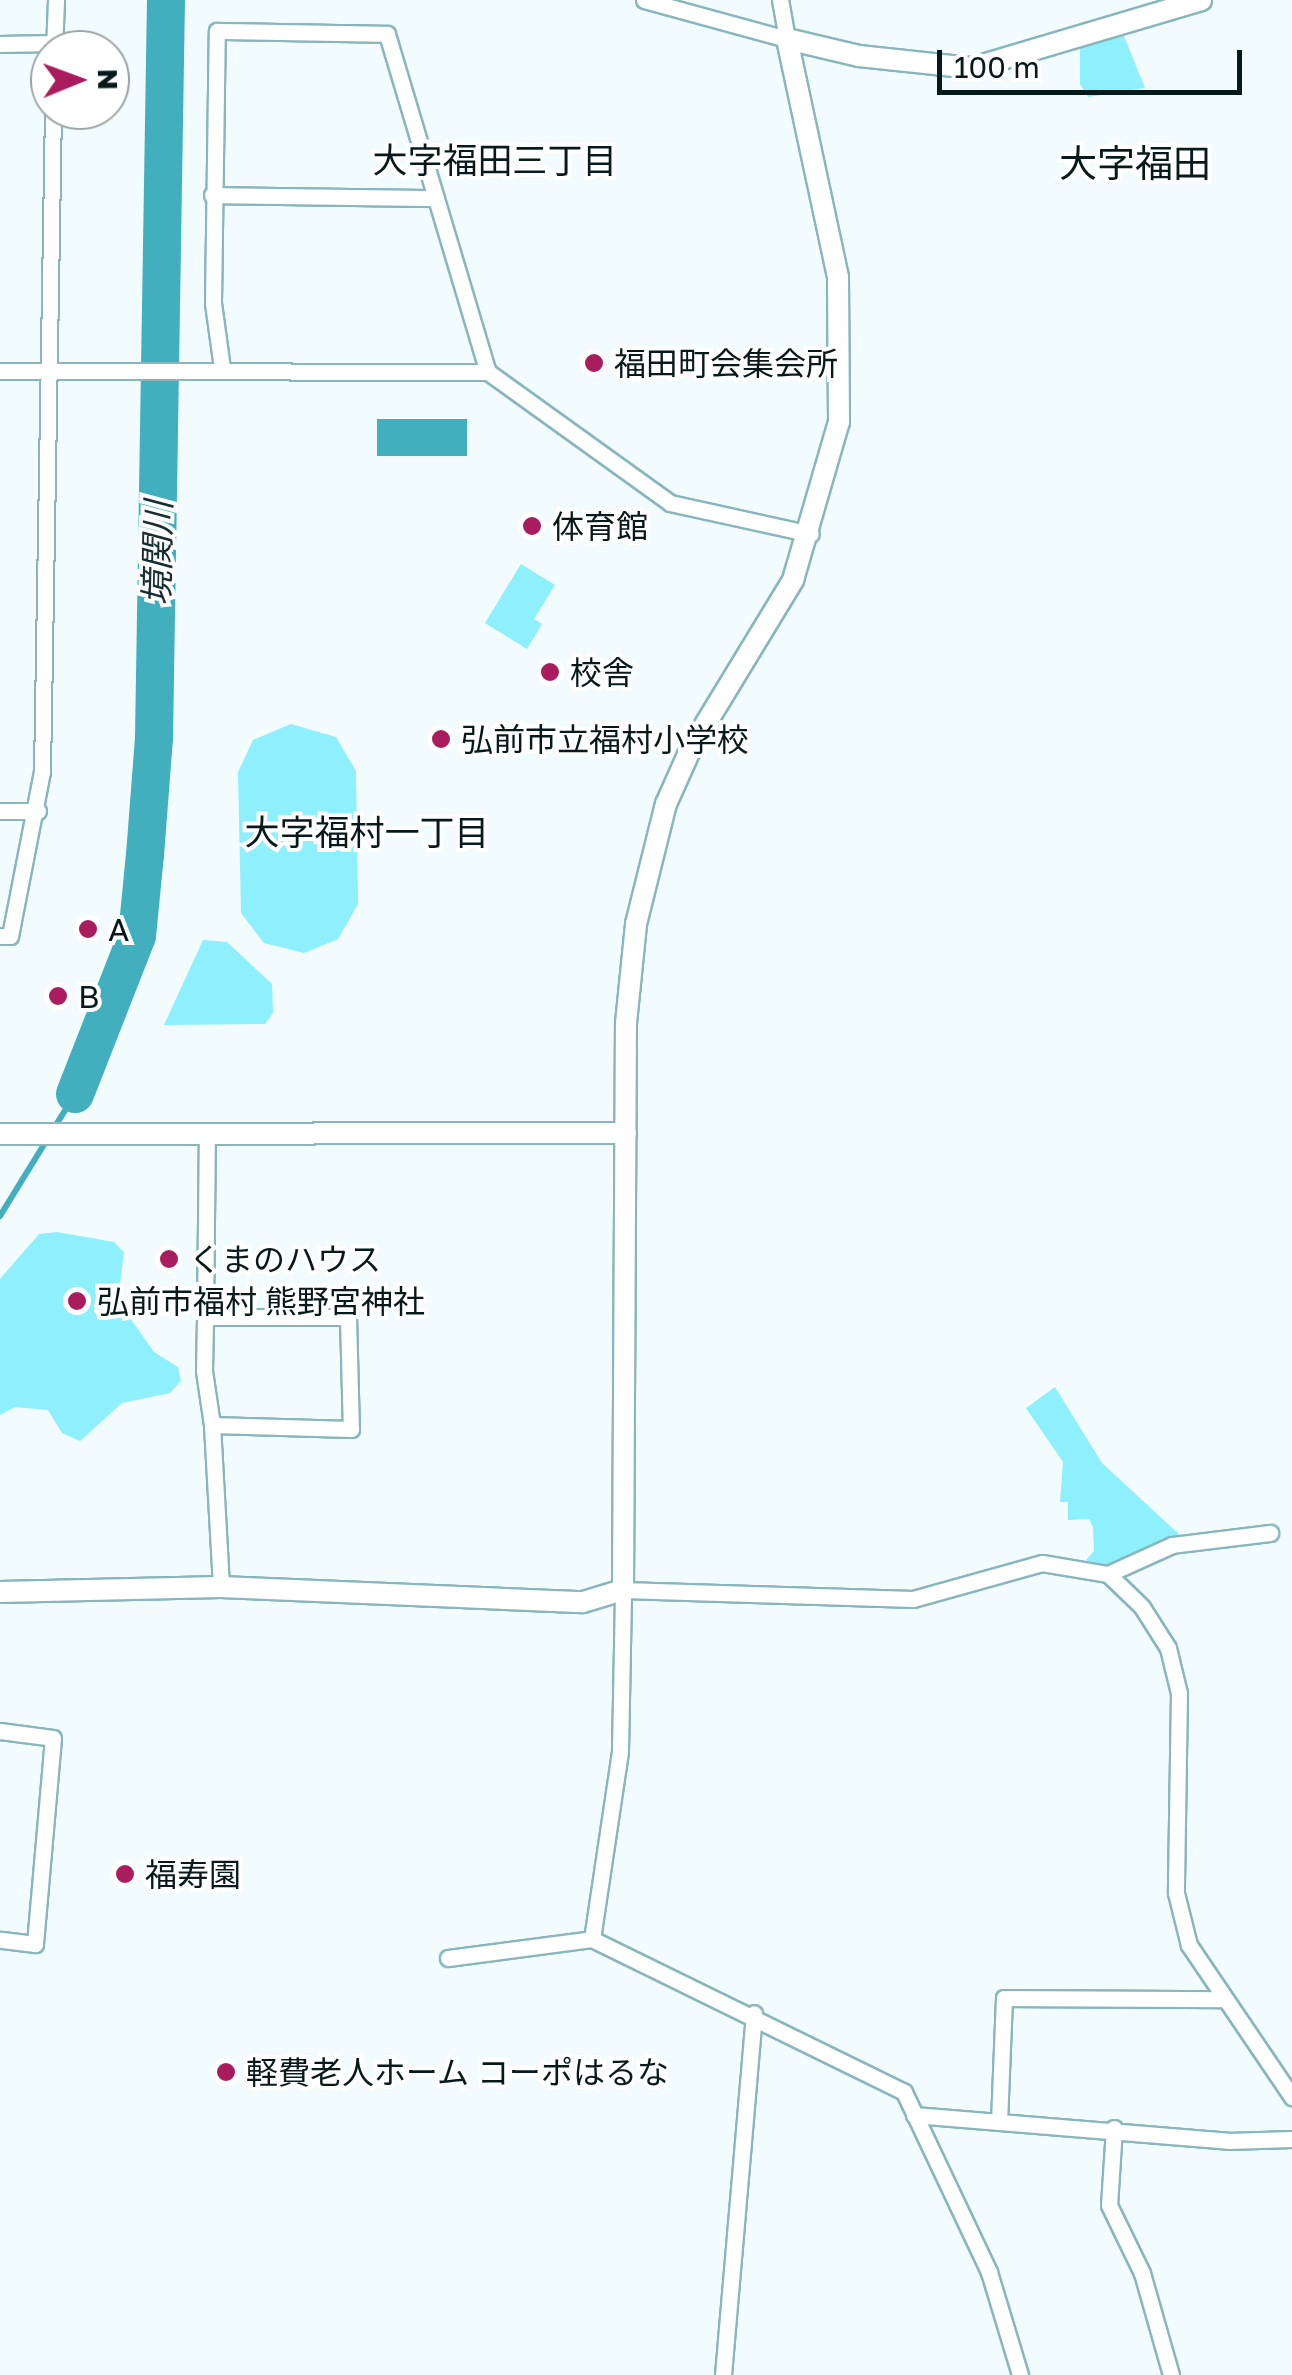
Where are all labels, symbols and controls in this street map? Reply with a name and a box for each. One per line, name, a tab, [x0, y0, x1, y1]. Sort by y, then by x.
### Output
north arrow	[30, 30, 130, 130]
scale bar	[942, 30, 1247, 92]
text: 100 m	[954, 49, 1040, 85]
text: N	[92, 69, 125, 90]
district label: 大字福田三丁目	[373, 139, 617, 181]
district label: 大字福田	[1059, 140, 1211, 186]
place label: 福田町会集会所	[614, 344, 838, 382]
marker: 福田町会集会所	[583, 352, 605, 374]
water label: 境関川	[135, 500, 179, 606]
place label: 体育館	[552, 507, 648, 545]
marker: 体育館	[521, 515, 543, 537]
place label: 校舎	[570, 653, 634, 691]
marker: 校舎	[539, 661, 561, 683]
place label: 弘前市立福村小学校	[461, 720, 749, 758]
marker: 弘前市立福村小学校	[430, 728, 452, 750]
district label: 大字福村一丁目	[245, 811, 489, 853]
place label: A	[108, 910, 129, 948]
marker: A	[77, 918, 99, 940]
place label: B	[78, 977, 99, 1015]
marker: B	[47, 985, 69, 1007]
place label: くまのハウス	[189, 1240, 381, 1278]
marker: くまのハウス	[158, 1248, 180, 1270]
place label: 弘前市福村 熊野宮神社	[97, 1282, 425, 1320]
marker: 弘前市福村 熊野宮神社	[66, 1290, 88, 1312]
place label: 福寿園	[145, 1855, 241, 1893]
marker: 福寿園	[114, 1863, 136, 1885]
place label: 軽費老人ホーム コーポはるな	[246, 2053, 670, 2091]
marker: 軽費老人ホーム コーポはるな	[215, 2061, 237, 2083]

